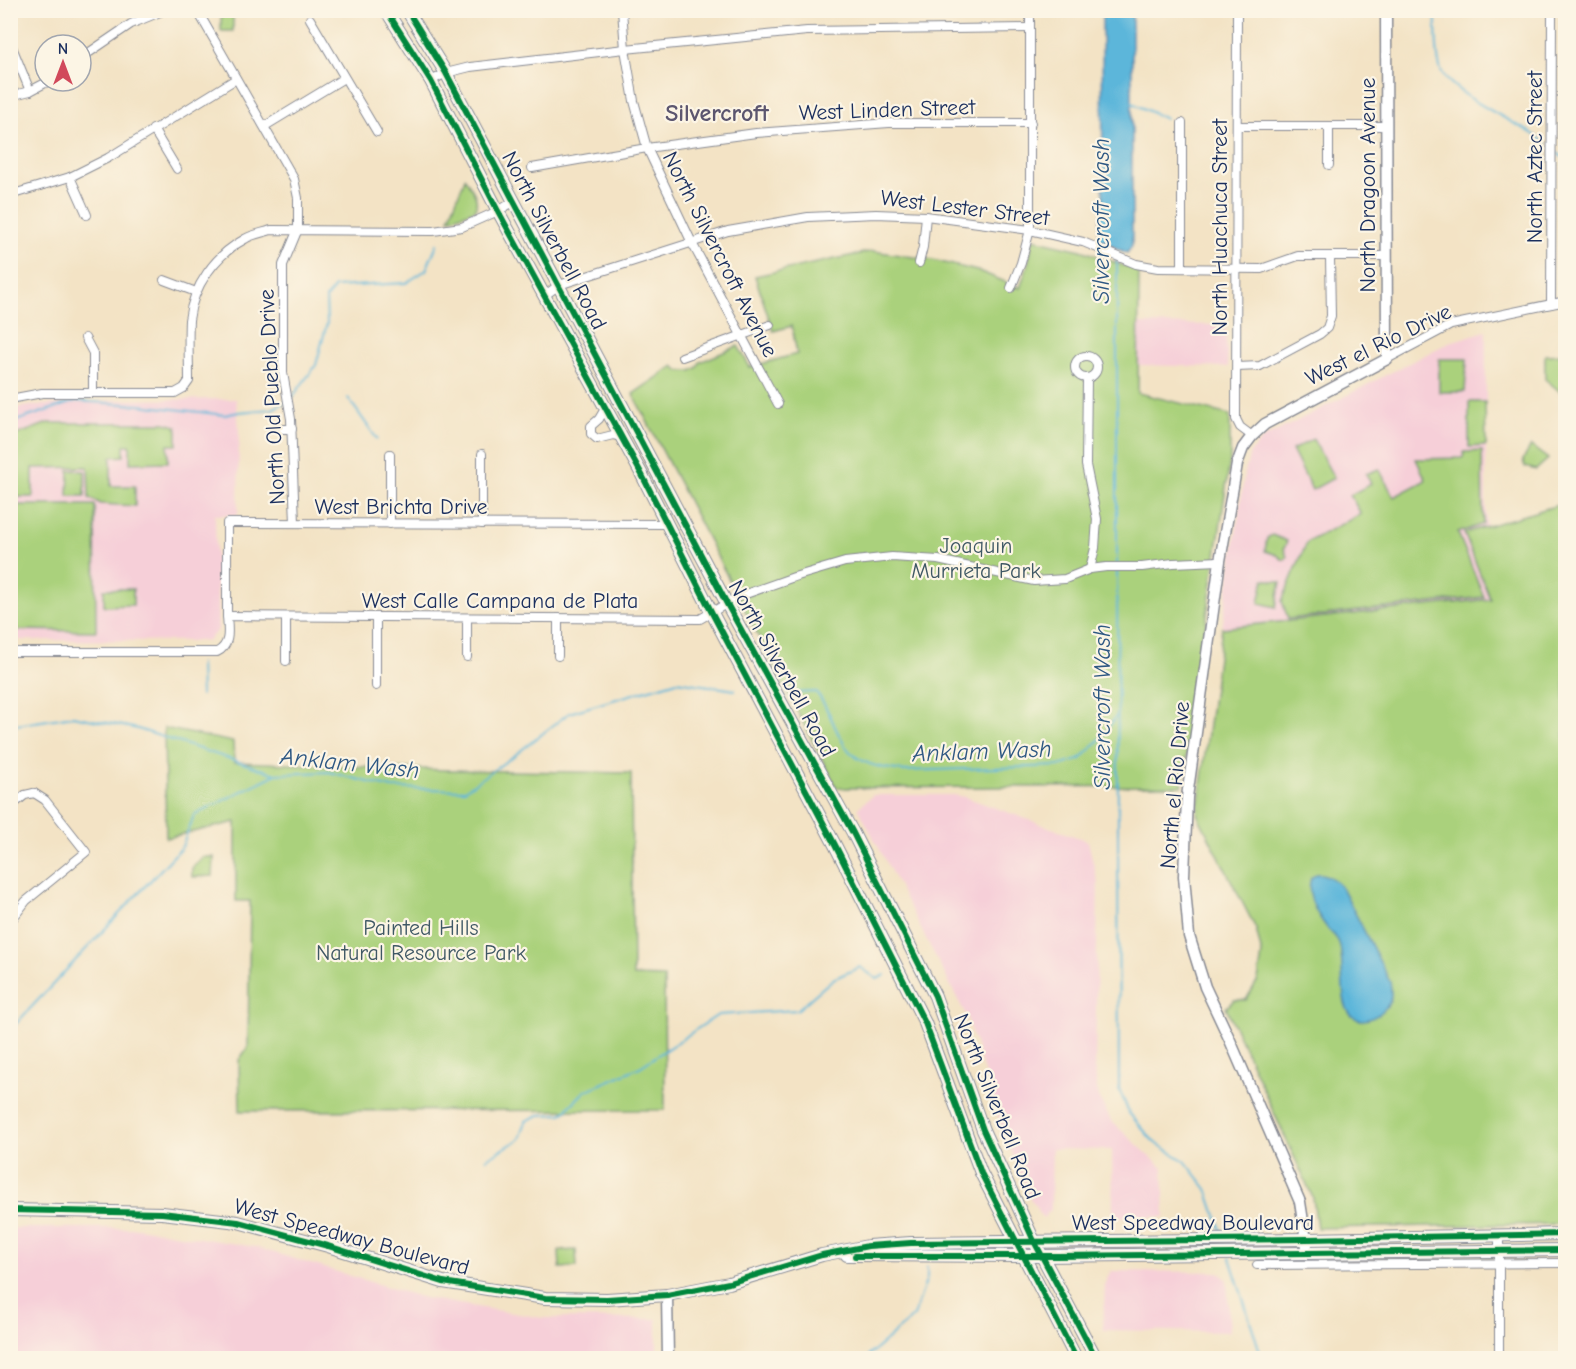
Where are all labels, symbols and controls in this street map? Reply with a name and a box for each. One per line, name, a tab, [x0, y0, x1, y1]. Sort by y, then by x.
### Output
north arrow	[33, 33, 93, 93]
text: N	[58, 40, 68, 58]
street label: North Aztec Street	[1522, 70, 1548, 243]
street label: North Dragoon Avenue	[1355, 77, 1381, 293]
street label: West Linden Street	[798, 94, 977, 126]
district label: Silvercroft	[665, 99, 770, 127]
street label: North Huachuca Street	[1207, 118, 1233, 335]
water label: Silvercroft Wash	[1087, 138, 1115, 304]
street label: North Silverbell Road	[496, 147, 612, 334]
street label: North Silvercroft Avenue	[657, 147, 783, 362]
street label: West Lester Street	[879, 185, 1052, 231]
street label: North Old Pueblo Drive	[253, 289, 291, 505]
street label: West el Rio Drive	[1301, 298, 1456, 391]
street label: West Brichta Drive	[315, 494, 487, 520]
park label: Joaquin Murrieta Park	[911, 533, 1041, 584]
street label: North Silverbell Road	[723, 576, 841, 761]
street label: West Calle Campana de Plata	[362, 588, 638, 614]
water label: Silvercroft Wash	[1088, 624, 1116, 790]
street label: North el Rio Drive	[1155, 700, 1195, 870]
water label: Anklam Wash	[911, 735, 1052, 767]
water label: Anklam Wash	[278, 742, 421, 784]
park label: Painted Hills Natural Resource Park	[316, 915, 526, 966]
street label: North Silverbell Road	[948, 1010, 1046, 1203]
street label: West Speedway Boulevard	[231, 1193, 472, 1281]
street label: West Speedway Boulevard	[1072, 1210, 1314, 1236]

